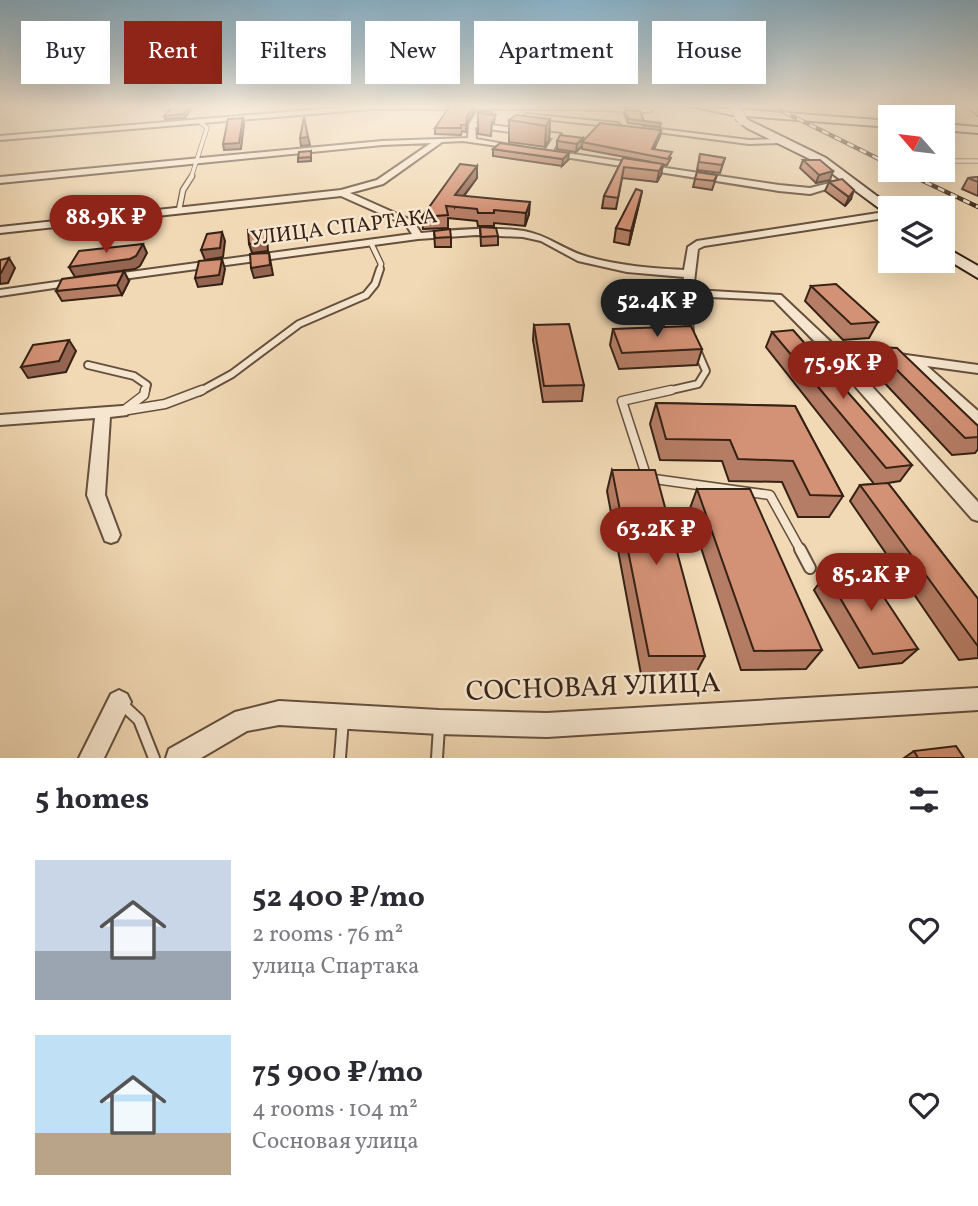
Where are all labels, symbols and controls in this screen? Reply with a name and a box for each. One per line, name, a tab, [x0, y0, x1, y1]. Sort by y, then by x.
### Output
chip: Buy	[21, 21, 110, 84]
chip: Rent	[124, 21, 222, 84]
chip: Filters	[236, 21, 351, 84]
chip: New	[365, 21, 460, 84]
chip: Apartment	[474, 21, 638, 84]
chip: House	[652, 21, 766, 84]
north arrow	[878, 105, 956, 182]
map controls	[878, 105, 955, 273]
pin: 88.9K ₽	[41, 196, 171, 255]
button: layers	[878, 196, 955, 273]
text: 88.9K ₽	[66, 202, 146, 234]
street label: УЛИЦА СПАРТАКА	[249, 202, 439, 254]
pin: 52.4K ₽	[592, 280, 722, 339]
text: 52.4K ₽	[617, 286, 697, 318]
pin: 75.9K ₽	[778, 342, 908, 401]
text: 75.9K ₽	[804, 348, 882, 380]
pin: 63.2K ₽	[591, 508, 721, 567]
text: 63.2K ₽	[616, 514, 696, 546]
pin: 85.2K ₽	[806, 554, 936, 613]
text: 85.2K ₽	[832, 560, 910, 592]
street label: СОСНОВАЯ УЛИЦА	[465, 664, 721, 712]
text: 5 homes	[35, 779, 149, 821]
icon: filters	[905, 781, 943, 819]
text: 52 400 ₽/mo	[252, 877, 425, 919]
icon: home	[91, 888, 175, 972]
icon: heart	[905, 911, 943, 949]
text: 2 rooms · 76 m²	[252, 919, 403, 951]
text: улица Спартака	[252, 951, 420, 983]
text: 75 900 ₽/mo	[252, 1052, 423, 1094]
icon: home	[91, 1063, 175, 1147]
icon: heart	[905, 1086, 943, 1124]
text: 4 rooms · 104 m²	[252, 1094, 418, 1126]
text: Сосновая улица	[252, 1126, 419, 1158]

